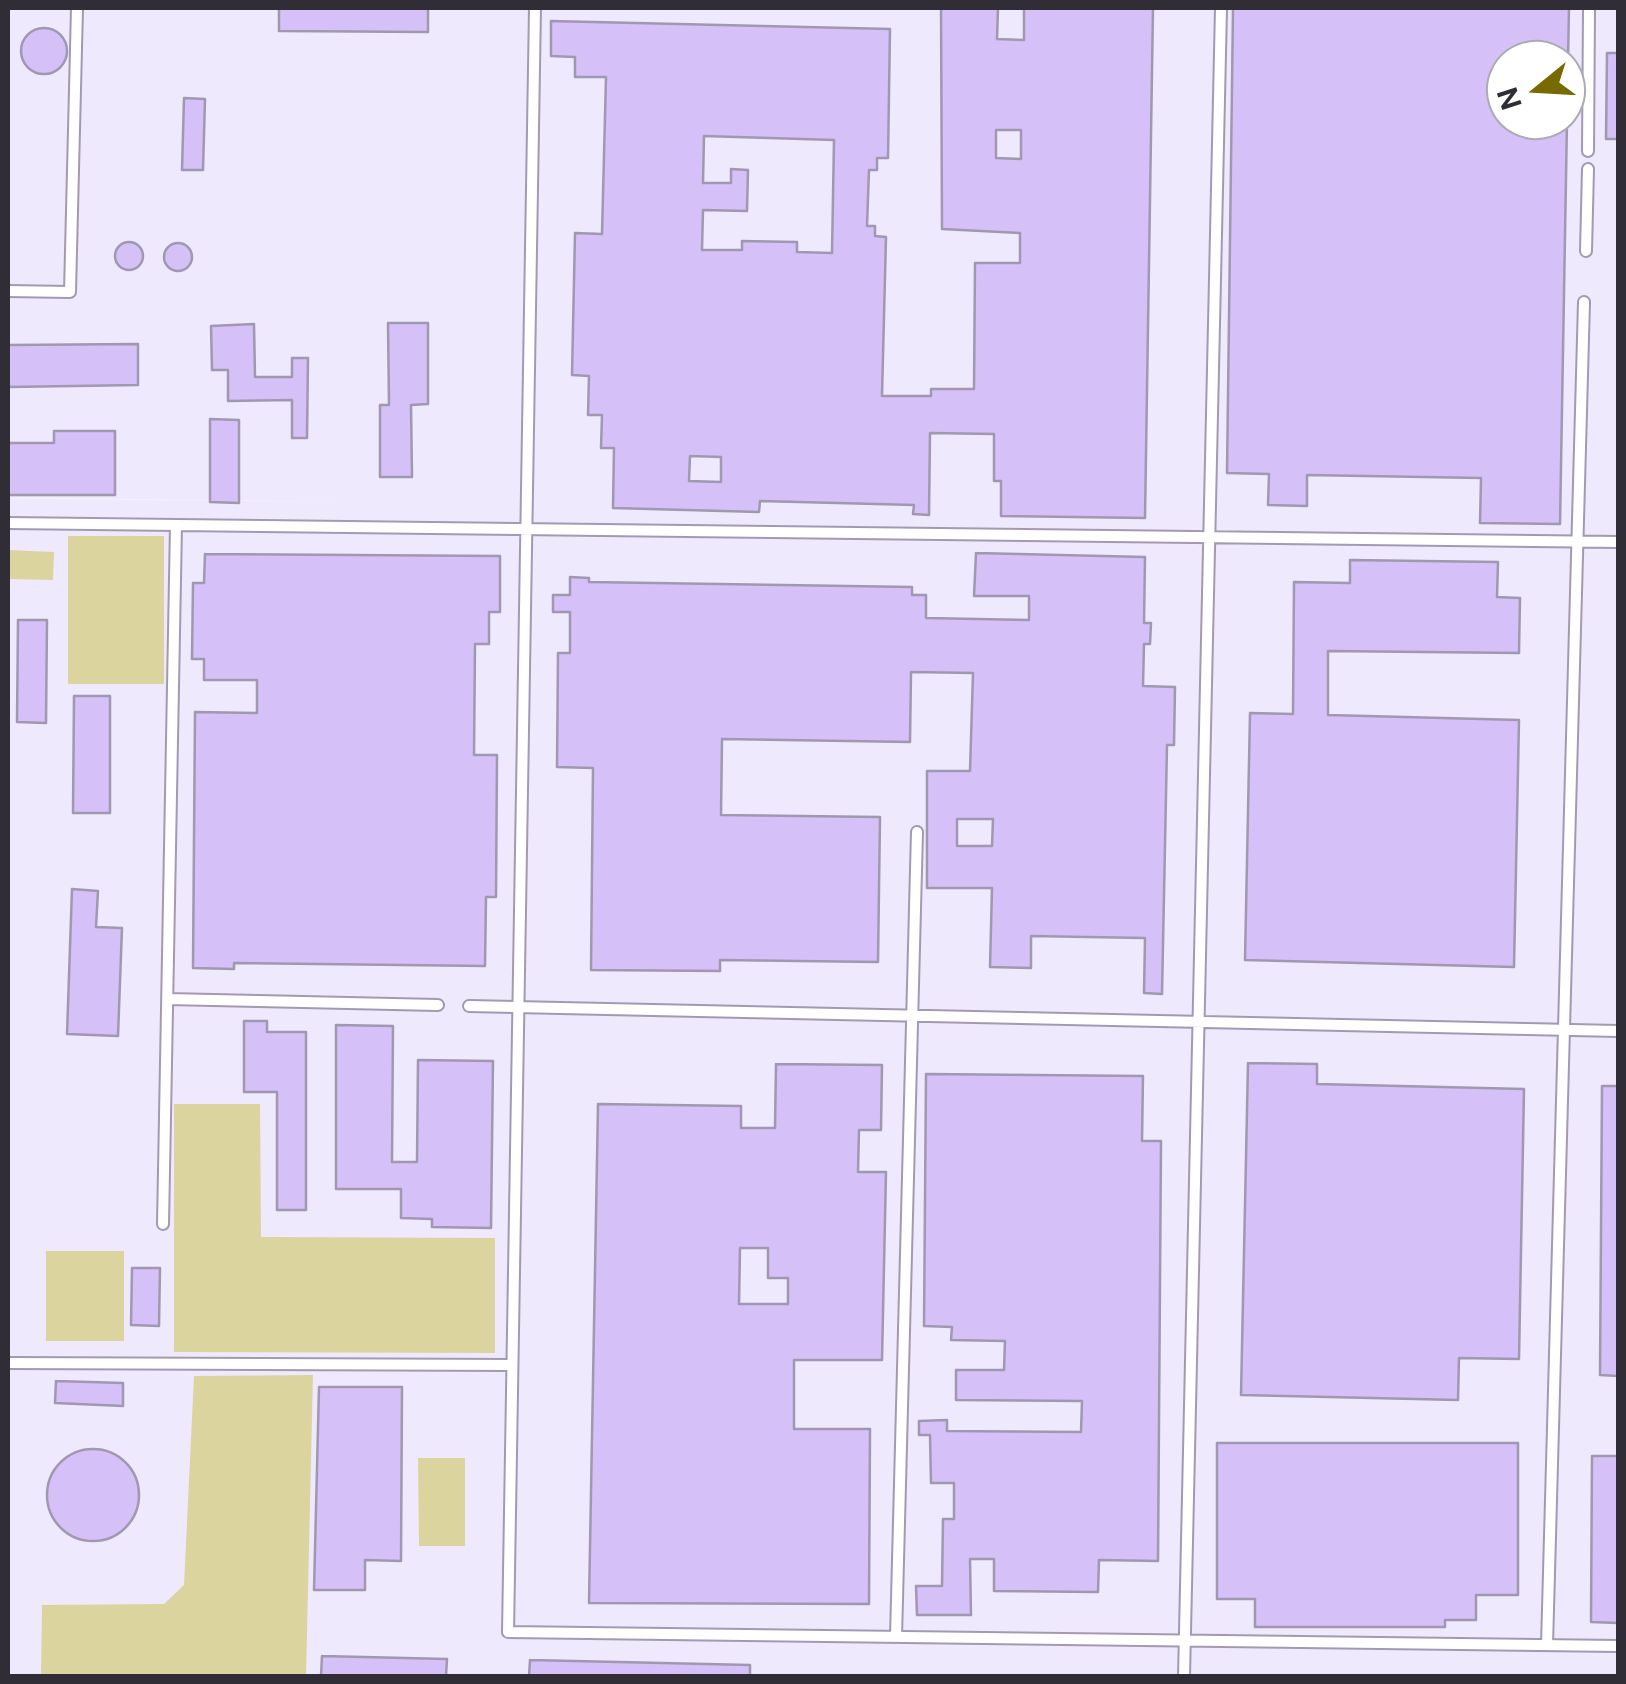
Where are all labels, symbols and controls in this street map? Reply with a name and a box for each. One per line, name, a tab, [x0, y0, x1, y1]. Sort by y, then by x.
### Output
north arrow	[1486, 40, 1586, 140]
text: N	[1490, 83, 1528, 114]

